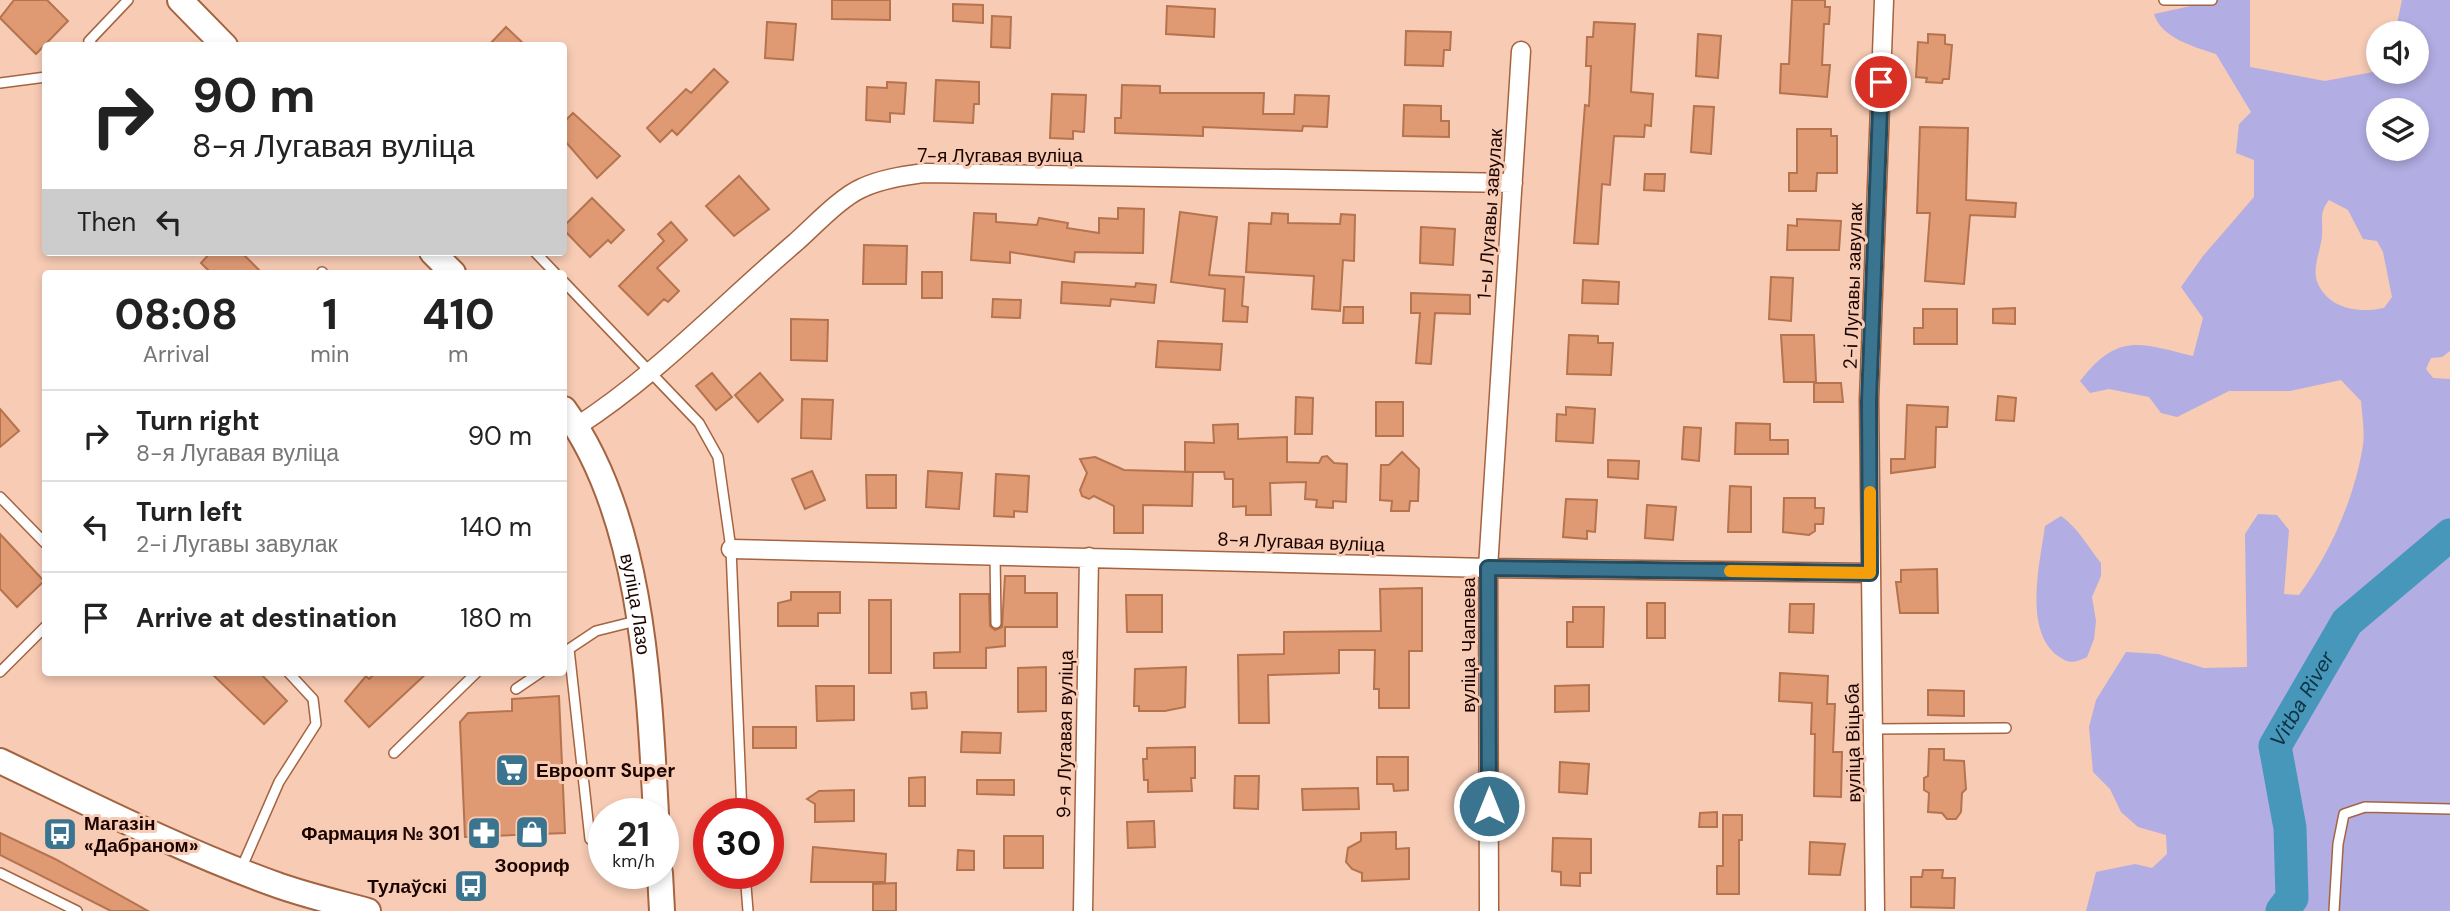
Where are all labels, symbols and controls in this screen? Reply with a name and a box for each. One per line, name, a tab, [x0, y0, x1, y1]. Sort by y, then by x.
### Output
map controls	[2366, 21, 2429, 161]
button: sound	[2366, 21, 2429, 84]
pin	[1851, 52, 1911, 112]
text: 90 m	[192, 63, 315, 127]
icon: arrive	[1862, 63, 1900, 101]
icon: right	[77, 70, 168, 161]
button: layers	[2366, 98, 2429, 161]
text: 8-я Лугавая вуліца	[192, 125, 475, 167]
street label: 1-ы Лугавы завулак	[1472, 127, 1508, 300]
street label: 7-я Лугавая вуліца	[917, 143, 1083, 168]
street label: 2-і Лугавы завулак	[1838, 202, 1868, 370]
icon: left	[150, 203, 188, 241]
text: Then	[77, 205, 136, 239]
text: 08:08	[114, 287, 238, 342]
text: 1	[322, 287, 338, 342]
text: 410	[422, 287, 495, 342]
text: Arrival	[143, 339, 210, 369]
text: min	[310, 339, 350, 369]
text: m	[448, 339, 469, 369]
text: Turn right	[136, 404, 260, 438]
icon: right	[77, 417, 115, 455]
text: 90 m	[468, 419, 532, 453]
text: 8-я Лугавая вуліца	[136, 438, 339, 468]
text: Turn left	[136, 495, 243, 529]
icon: left	[77, 508, 115, 546]
text: 140 m	[460, 510, 532, 544]
street label: 8-я Лугавая вуліца	[1217, 527, 1386, 557]
text: 2-і Лугавы завулак	[136, 529, 338, 559]
street label: вуліца Лазо	[615, 551, 657, 656]
street label: вуліца Чапаева	[1456, 577, 1481, 713]
icon: arrive	[77, 599, 115, 637]
text: Arrive at destination	[136, 601, 397, 635]
text: 180 m	[460, 601, 532, 635]
water label: Vitba River	[2263, 645, 2342, 752]
street label: 9-я Лугавая вуліца	[1051, 649, 1079, 818]
street label: вуліца Віцьба	[1839, 683, 1867, 803]
supermarket icon: Евроопт Super	[493, 751, 531, 789]
place label: Евроопт Super	[536, 758, 675, 783]
position arrow	[1452, 769, 1526, 843]
speed limit sign: 30	[693, 798, 784, 889]
place label: Магазін «Дабраном»	[84, 811, 198, 858]
text: 21	[617, 811, 650, 857]
shop icon: Зоориф	[513, 813, 551, 851]
pharmacy icon: Фармация № 301	[465, 814, 503, 852]
bus stop icon: Магазін «Дабраном»	[41, 815, 79, 853]
place label: Фармация № 301	[301, 821, 460, 846]
text: km/h	[612, 849, 655, 873]
place label: Зоориф	[494, 853, 570, 878]
bus stop icon: Тулаўскі	[452, 867, 490, 905]
place label: Тулаўскі	[367, 874, 447, 899]

